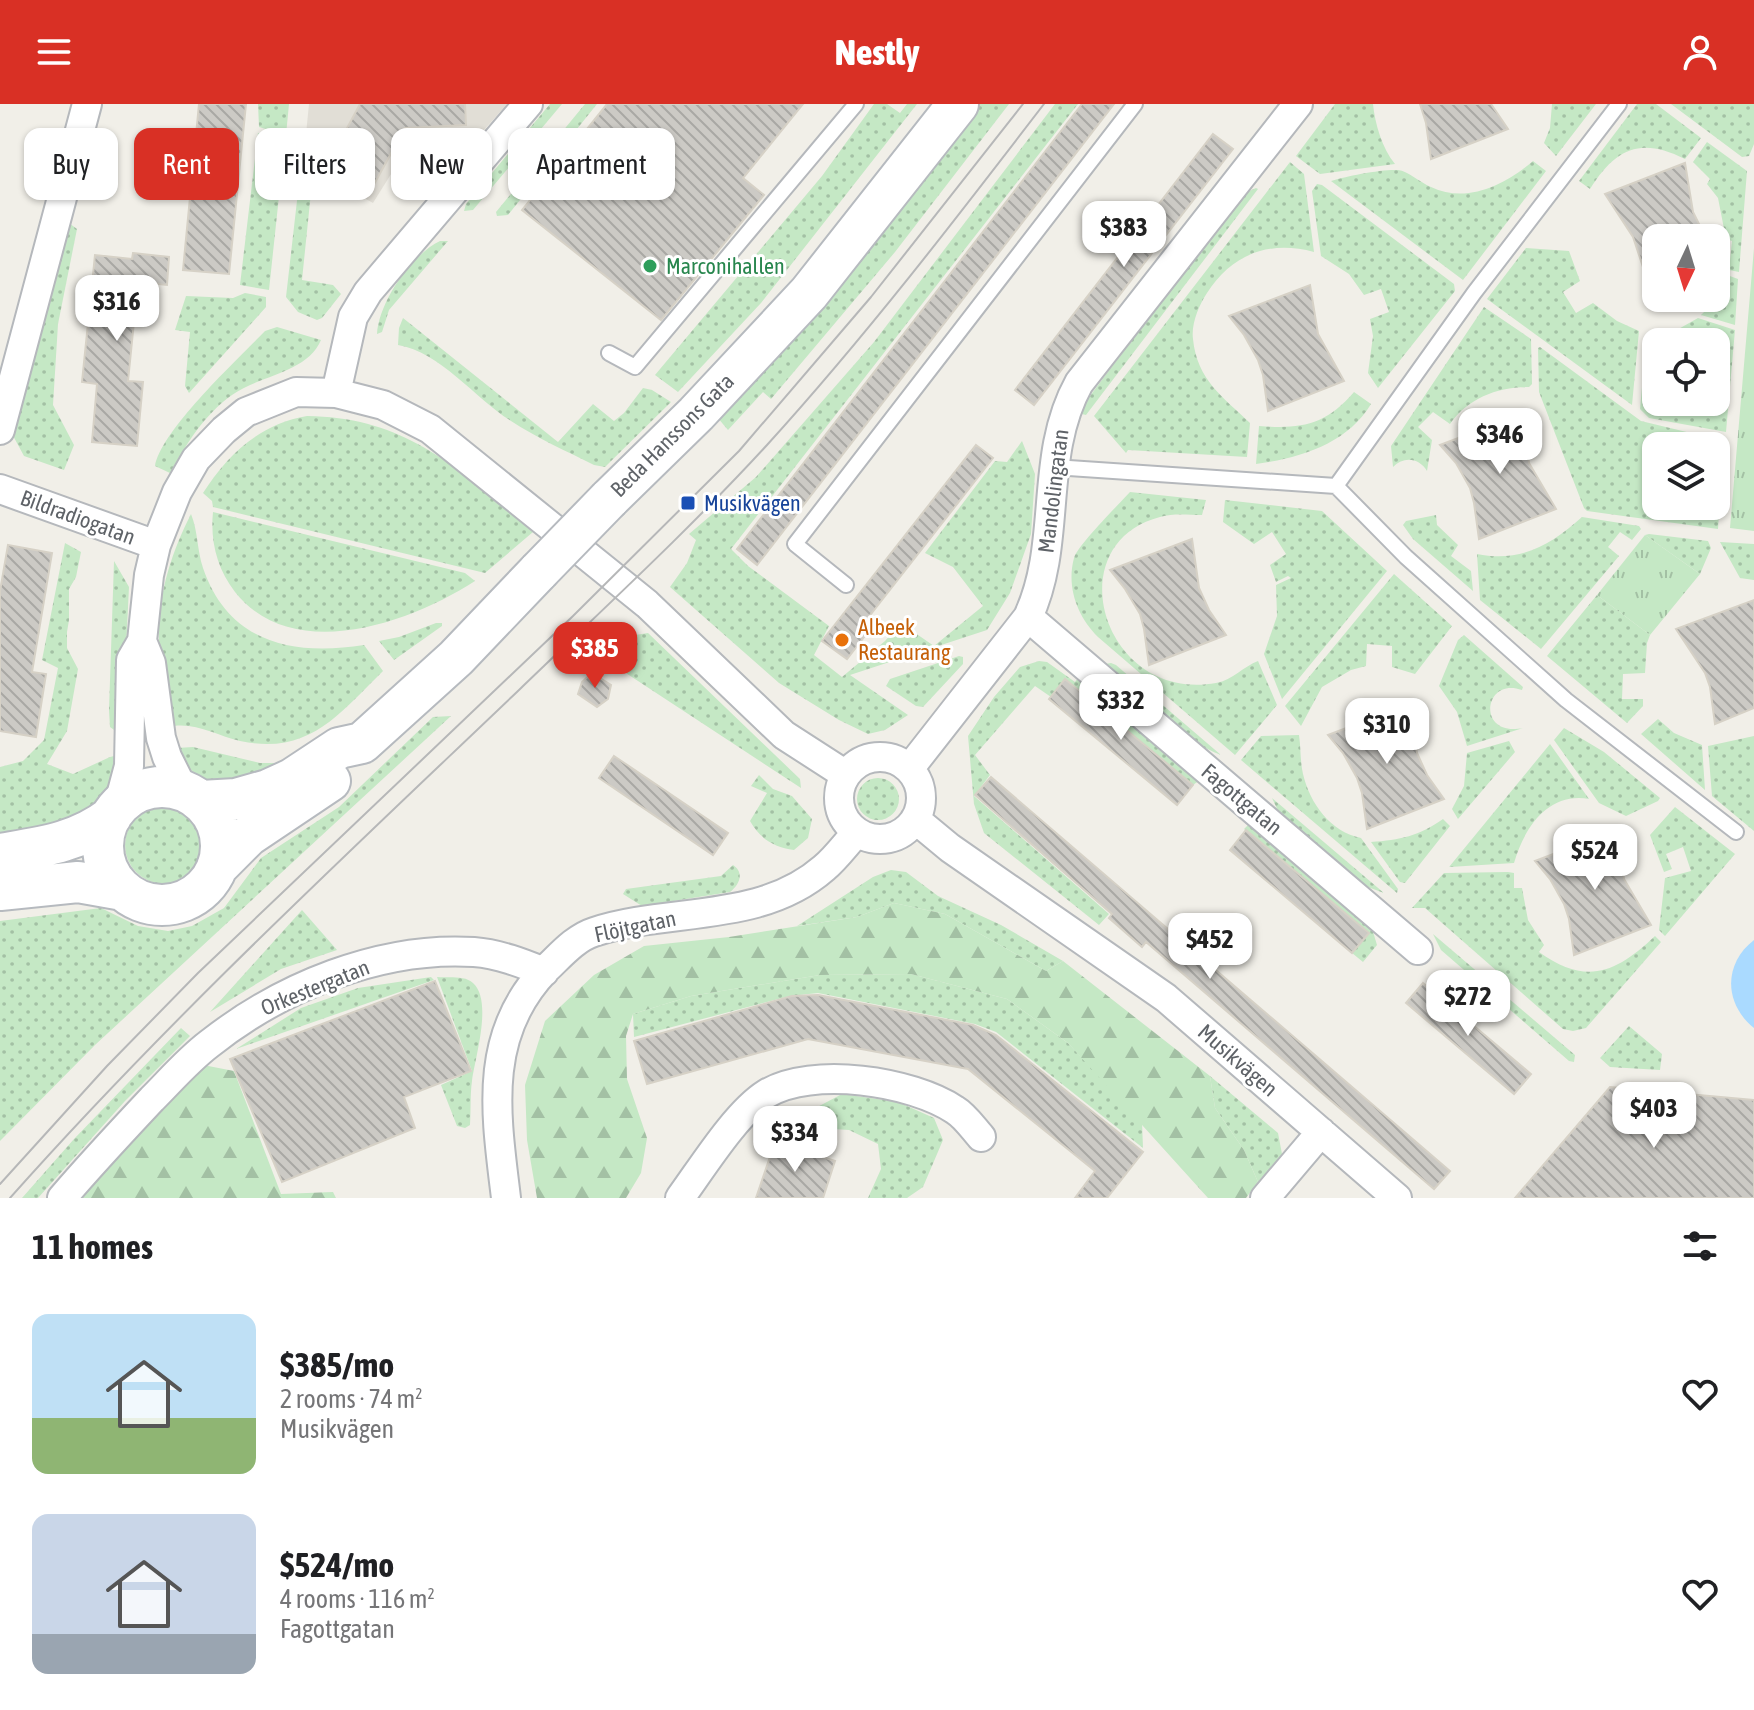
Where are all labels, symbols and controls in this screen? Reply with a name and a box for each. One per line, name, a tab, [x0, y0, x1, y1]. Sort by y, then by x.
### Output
icon: menu	[32, 30, 76, 74]
icon: person	[1678, 30, 1722, 74]
text: Nestly	[835, 31, 919, 73]
chip: Buy	[24, 128, 118, 200]
chip: Rent	[134, 128, 239, 200]
chip: Filters	[255, 128, 375, 200]
chip: New	[391, 128, 492, 200]
chip: Apartment	[508, 128, 675, 200]
pin: $383	[1077, 201, 1171, 269]
text: $383	[1100, 212, 1148, 242]
north arrow	[1642, 224, 1730, 312]
map controls	[1642, 224, 1730, 520]
place label: Marconihallen	[666, 253, 785, 279]
marker: Marconihallen	[641, 257, 659, 275]
pin: $316	[70, 275, 164, 343]
text: $316	[93, 286, 141, 316]
button: locate	[1642, 328, 1730, 416]
street label: Beda Hanssons Gata	[605, 368, 739, 502]
pin: $346	[1453, 408, 1547, 476]
text: $346	[1476, 419, 1524, 449]
street label: Mandolingatan	[1033, 428, 1073, 554]
button: layers	[1642, 432, 1730, 520]
street label: Bildradiogatan	[17, 484, 139, 550]
place label: Musikvägen	[704, 490, 801, 516]
marker: Musikvägen	[679, 494, 697, 512]
place label: Albeek Restaurang	[858, 614, 951, 665]
pin: $385	[548, 622, 642, 690]
marker: Albeek Restaurang	[833, 631, 851, 649]
text: $385	[571, 633, 619, 663]
pin: $332	[1074, 674, 1168, 742]
text: $332	[1097, 685, 1145, 715]
pin: $310	[1340, 698, 1434, 766]
text: $310	[1363, 709, 1411, 739]
street label: Fagottgatan	[1196, 758, 1288, 840]
pin: $524	[1548, 824, 1642, 892]
text: $524	[1571, 835, 1619, 865]
street label: Flöjtgatan	[592, 905, 678, 947]
pin: $452	[1163, 913, 1257, 981]
text: $452	[1186, 924, 1234, 954]
street label: Orkestergatan	[257, 953, 373, 1021]
pin: $272	[1421, 970, 1515, 1038]
text: $272	[1444, 981, 1492, 1011]
street label: Musikvägen	[1193, 1018, 1283, 1102]
pin: $403	[1607, 1082, 1701, 1150]
text: $403	[1630, 1093, 1678, 1123]
pin: $334	[748, 1106, 842, 1174]
text: $334	[771, 1117, 819, 1147]
icon: filters	[1678, 1224, 1722, 1268]
text: 11 homes	[32, 1227, 153, 1266]
text: $385/mo	[280, 1345, 394, 1384]
icon: home	[96, 1346, 192, 1442]
icon: heart	[1678, 1372, 1722, 1416]
text: 2 rooms · 74 m²	[280, 1384, 422, 1414]
text: Musikvägen	[280, 1414, 394, 1444]
text: $524/mo	[280, 1545, 394, 1584]
icon: home	[96, 1546, 192, 1642]
icon: heart	[1678, 1572, 1722, 1616]
text: 4 rooms · 116 m²	[280, 1584, 435, 1614]
text: Fagottgatan	[280, 1614, 395, 1644]

